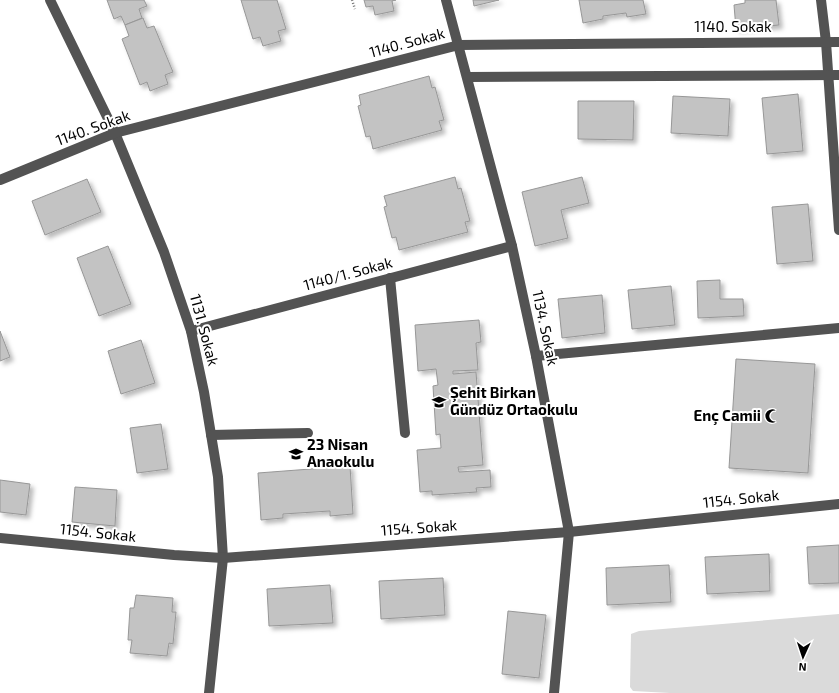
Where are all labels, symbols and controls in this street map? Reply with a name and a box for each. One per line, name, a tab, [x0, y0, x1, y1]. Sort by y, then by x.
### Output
street label: 1140. Sokak	[694, 17, 772, 35]
street label: 1140. Sokak	[367, 23, 447, 61]
street label: 1140. Sokak	[53, 105, 132, 149]
street label: 1140/1. Sokak	[301, 252, 394, 294]
street label: 1134. Sokak	[529, 288, 563, 368]
street label: 1131. Sokak	[187, 292, 223, 368]
place label: Şehit Birkan Gündüz Ortaokulu	[450, 383, 578, 418]
school or university icon: Şehit Birkan Gündüz Ortaokulu	[431, 394, 447, 410]
place label: Enç Camii	[694, 406, 761, 426]
mosque icon: Enç Camii	[764, 408, 780, 424]
place label: 23 Nisan Anaokulu	[307, 435, 374, 470]
school or university icon: 23 Nisan Anaokulu	[288, 446, 304, 462]
street label: 1154. Sokak	[702, 485, 780, 511]
street label: 1154. Sokak	[380, 515, 458, 539]
street label: 1154. Sokak	[59, 519, 137, 545]
north arrow	[783, 637, 823, 677]
text: N	[798, 661, 807, 674]

